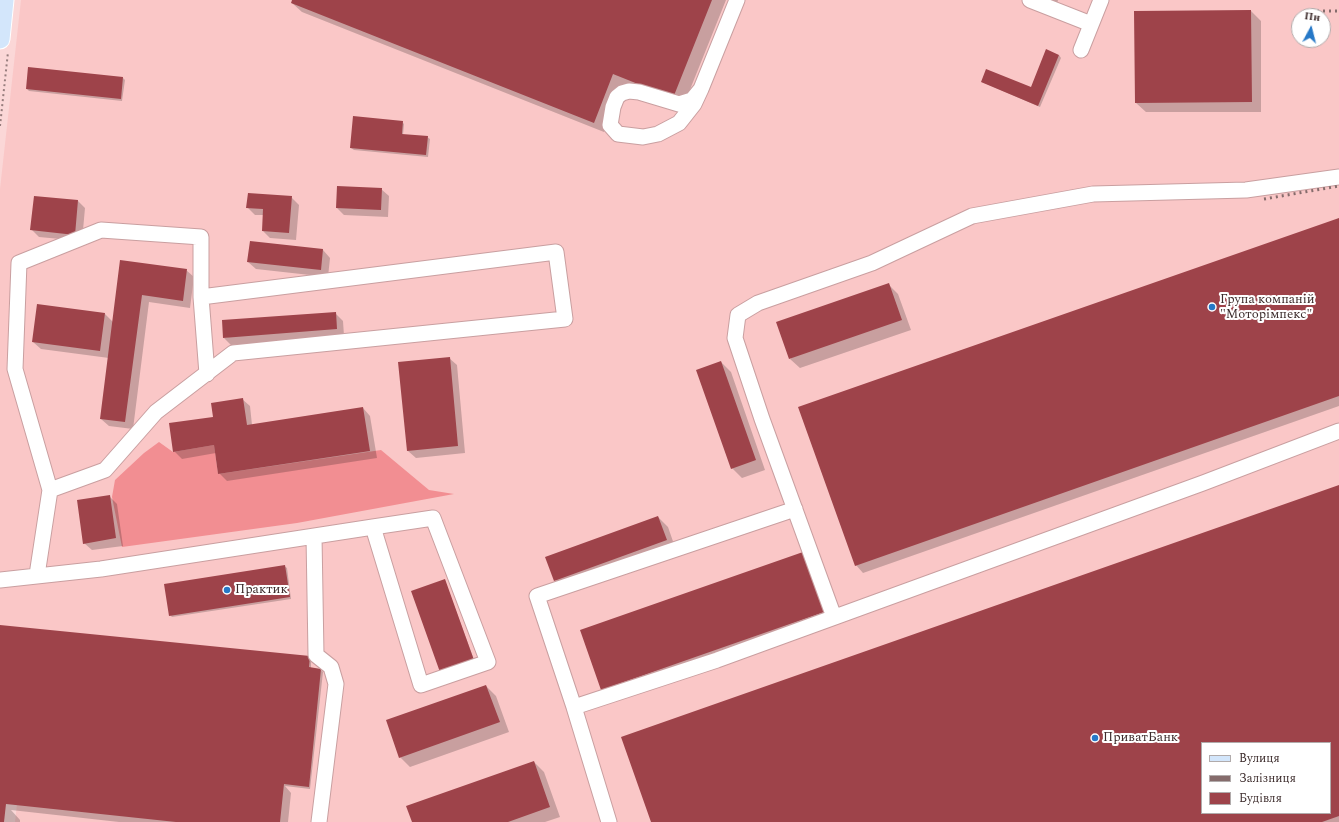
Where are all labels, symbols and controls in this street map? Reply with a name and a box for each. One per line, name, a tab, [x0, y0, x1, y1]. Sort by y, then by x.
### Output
text: Пн	[1304, 7, 1321, 26]
north arrow	[1291, 8, 1331, 48]
place label: Група компаній "Моторімпекс"	[1220, 292, 1315, 323]
marker: Група компаній "Моторімпекс"	[1207, 302, 1217, 312]
place label: Практик	[235, 582, 288, 598]
marker: Практик	[222, 585, 232, 595]
place label: ПриватБанк	[1103, 730, 1178, 746]
marker: ПриватБанк	[1090, 733, 1100, 743]
legend	[1201, 742, 1331, 814]
text: Вулиця	[1239, 749, 1280, 768]
text: Залізниця	[1239, 769, 1296, 788]
text: Будівля	[1239, 789, 1282, 808]

